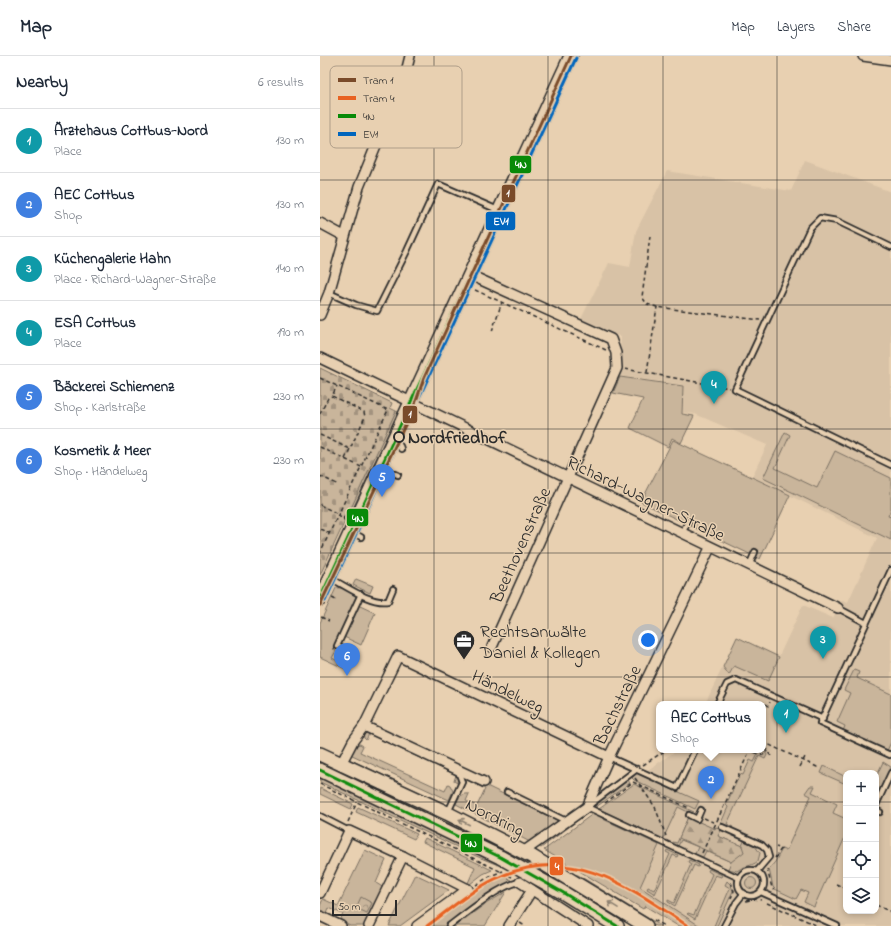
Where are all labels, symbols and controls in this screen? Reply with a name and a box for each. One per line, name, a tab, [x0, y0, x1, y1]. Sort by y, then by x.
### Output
text: Map	[20, 14, 52, 41]
text: Map	[731, 17, 755, 38]
text: Layers	[777, 17, 815, 38]
text: Share	[837, 17, 871, 38]
legend	[330, 66, 462, 148]
text: Nearby	[16, 70, 68, 95]
text: 6 results	[258, 73, 304, 92]
text: Tram 1	[363, 73, 394, 89]
text: Tram 4	[363, 91, 395, 107]
text: 4N	[363, 109, 375, 125]
text: Ärztehaus Cottbus-Nord	[54, 120, 208, 142]
text: EV1	[363, 127, 379, 143]
text: 1	[27, 131, 31, 150]
text: 130 m	[276, 131, 304, 150]
text: Place	[54, 142, 82, 161]
line badge: 4N	[509, 155, 532, 174]
text: 4N	[514, 157, 527, 173]
text: AEC Cottbus	[54, 184, 135, 206]
line badge: 1	[501, 184, 516, 203]
text: 1	[506, 186, 510, 202]
text: 2	[26, 195, 32, 214]
text: 130 m	[276, 195, 304, 214]
text: Shop	[54, 206, 82, 225]
line badge: EV1	[485, 211, 516, 231]
text: EV1	[493, 214, 509, 230]
text: Küchengalerie Hahn	[54, 248, 171, 270]
text: 3	[26, 259, 32, 278]
text: 140 m	[276, 259, 304, 278]
text: Place · Richard-Wagner-Straße	[54, 270, 216, 289]
text: ESA Cottbus	[54, 312, 136, 334]
text: 4	[26, 323, 32, 342]
text: 190 m	[277, 323, 304, 342]
text: Place	[54, 334, 82, 353]
pin: 4	[701, 371, 727, 404]
text: Bäckerei Schiemenz	[54, 376, 174, 398]
text: 5	[25, 387, 33, 406]
text: 230 m	[273, 387, 304, 406]
text: Shop · Karlstraße	[54, 398, 146, 417]
line badge: 1	[402, 405, 418, 424]
text: 1	[408, 407, 412, 423]
place label: Nordfriedhof	[408, 426, 507, 452]
marker: Nordfriedhof	[393, 431, 405, 443]
text: Kosmetik & Meer	[54, 440, 151, 462]
street label: Richard-Wagner-Straße	[561, 450, 730, 551]
text: 6	[26, 451, 32, 470]
text: 230 m	[273, 451, 304, 470]
text: Shop · Händelweg	[54, 462, 148, 481]
pin: 5	[369, 464, 395, 497]
street label: Beethovenstraße	[484, 483, 559, 609]
line badge: 4N	[346, 508, 369, 527]
text: 4N	[351, 511, 364, 527]
place label: Rechtsanwälte Daniel & Kollegen	[479, 620, 600, 668]
pin: 3	[810, 626, 836, 659]
office icon: Rechtsanwälte Daniel & Kollegen	[451, 628, 477, 661]
your location	[638, 630, 658, 650]
pin: 6	[334, 643, 360, 676]
street label: Bachstraße	[588, 661, 650, 751]
street label: Händelweg	[466, 664, 548, 722]
pin: 1	[773, 700, 799, 733]
popup	[656, 701, 766, 753]
text: AEC Cottbus	[671, 707, 751, 729]
text: Shop	[671, 729, 699, 748]
pin: 2	[698, 766, 724, 799]
map controls	[843, 770, 879, 914]
button: +	[843, 770, 879, 806]
street label: Nordring	[460, 793, 528, 846]
button: −	[843, 806, 879, 842]
one-way arrow	[458, 818, 470, 825]
line badge: 4N	[460, 833, 483, 853]
text: 4N	[464, 836, 477, 852]
button: locate	[843, 842, 879, 878]
line badge: 4	[549, 856, 564, 876]
text: 4	[554, 859, 560, 875]
button: layers	[843, 878, 879, 914]
scale bar	[332, 898, 397, 917]
text: 50 m	[338, 899, 360, 915]
one-way arrow	[607, 901, 619, 909]

